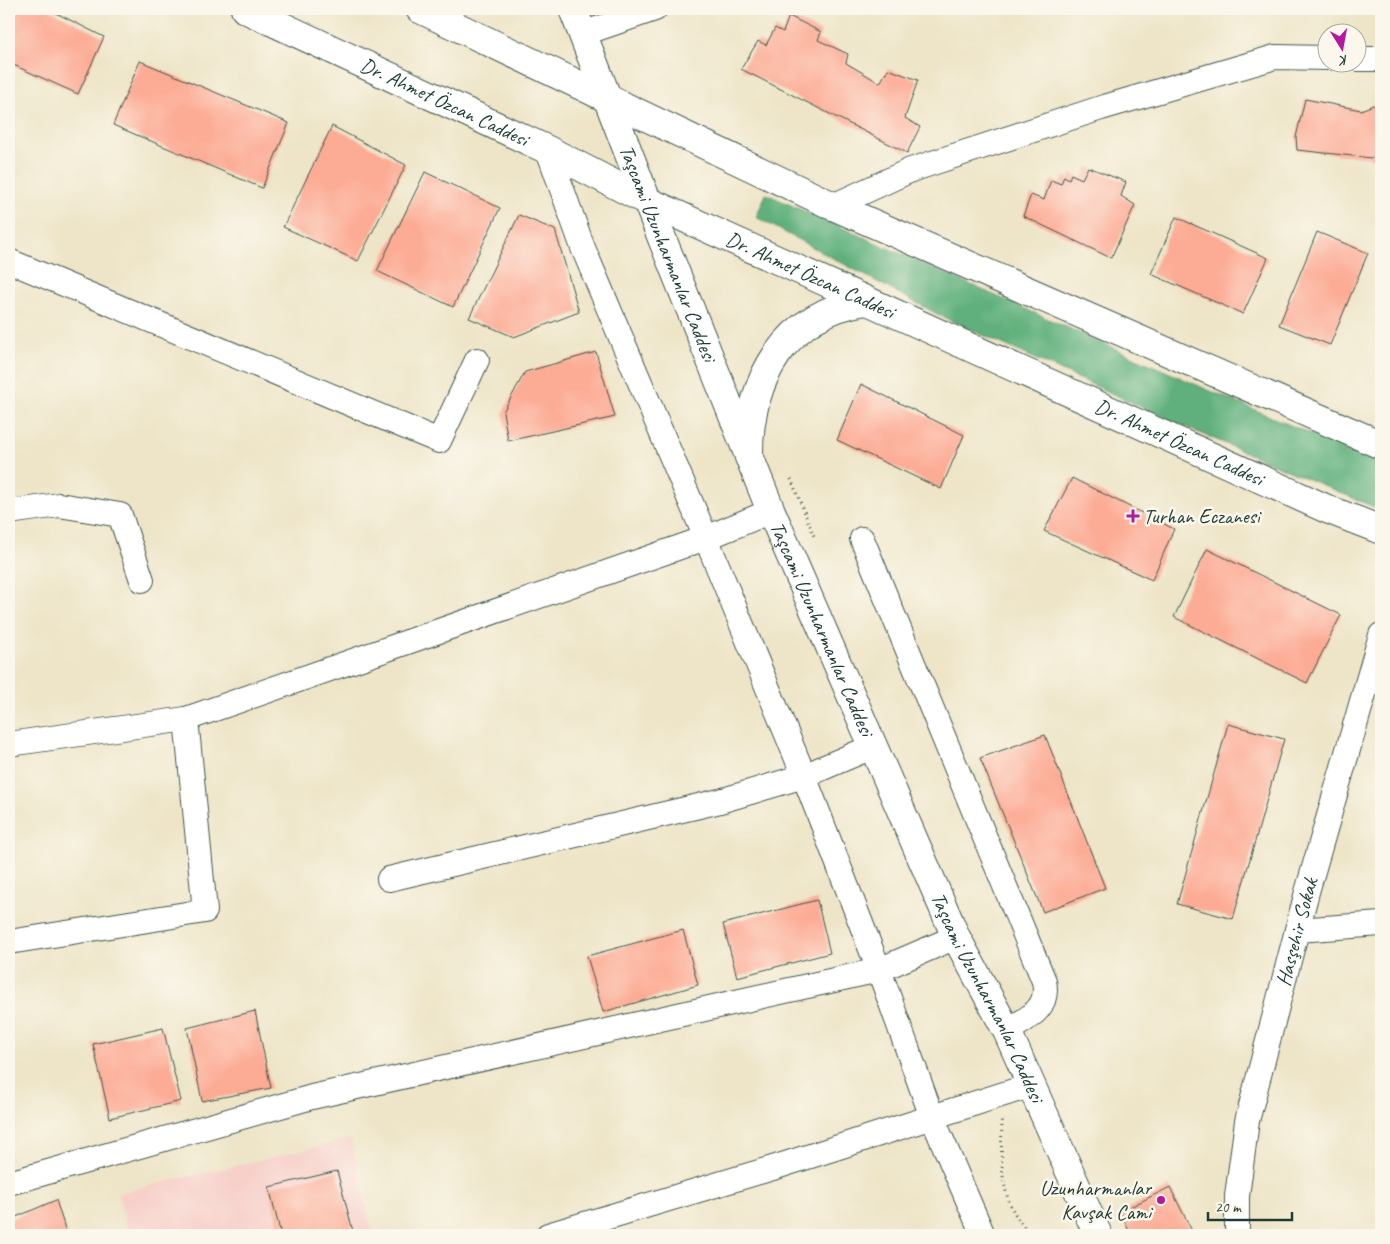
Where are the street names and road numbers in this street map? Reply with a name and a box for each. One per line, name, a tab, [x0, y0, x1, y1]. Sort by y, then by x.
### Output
street label: Dr. Ahmet Özcan Caddesi	[356, 52, 535, 153]
street label: Taşcami Uzunharmanlar Caddesi	[614, 141, 724, 368]
street label: Dr. Ahmet Özcan Caddesi	[722, 226, 902, 326]
street label: Dr. Ahmet Özcan Caddesi	[1091, 393, 1271, 493]
street label: Taşcami Uzunharmanlar Caddesi	[764, 518, 881, 743]
street label: Hasşehir Sokak	[1270, 873, 1324, 989]
street label: Taşcami Uzunharmanlar Caddesi	[925, 888, 1051, 1109]

